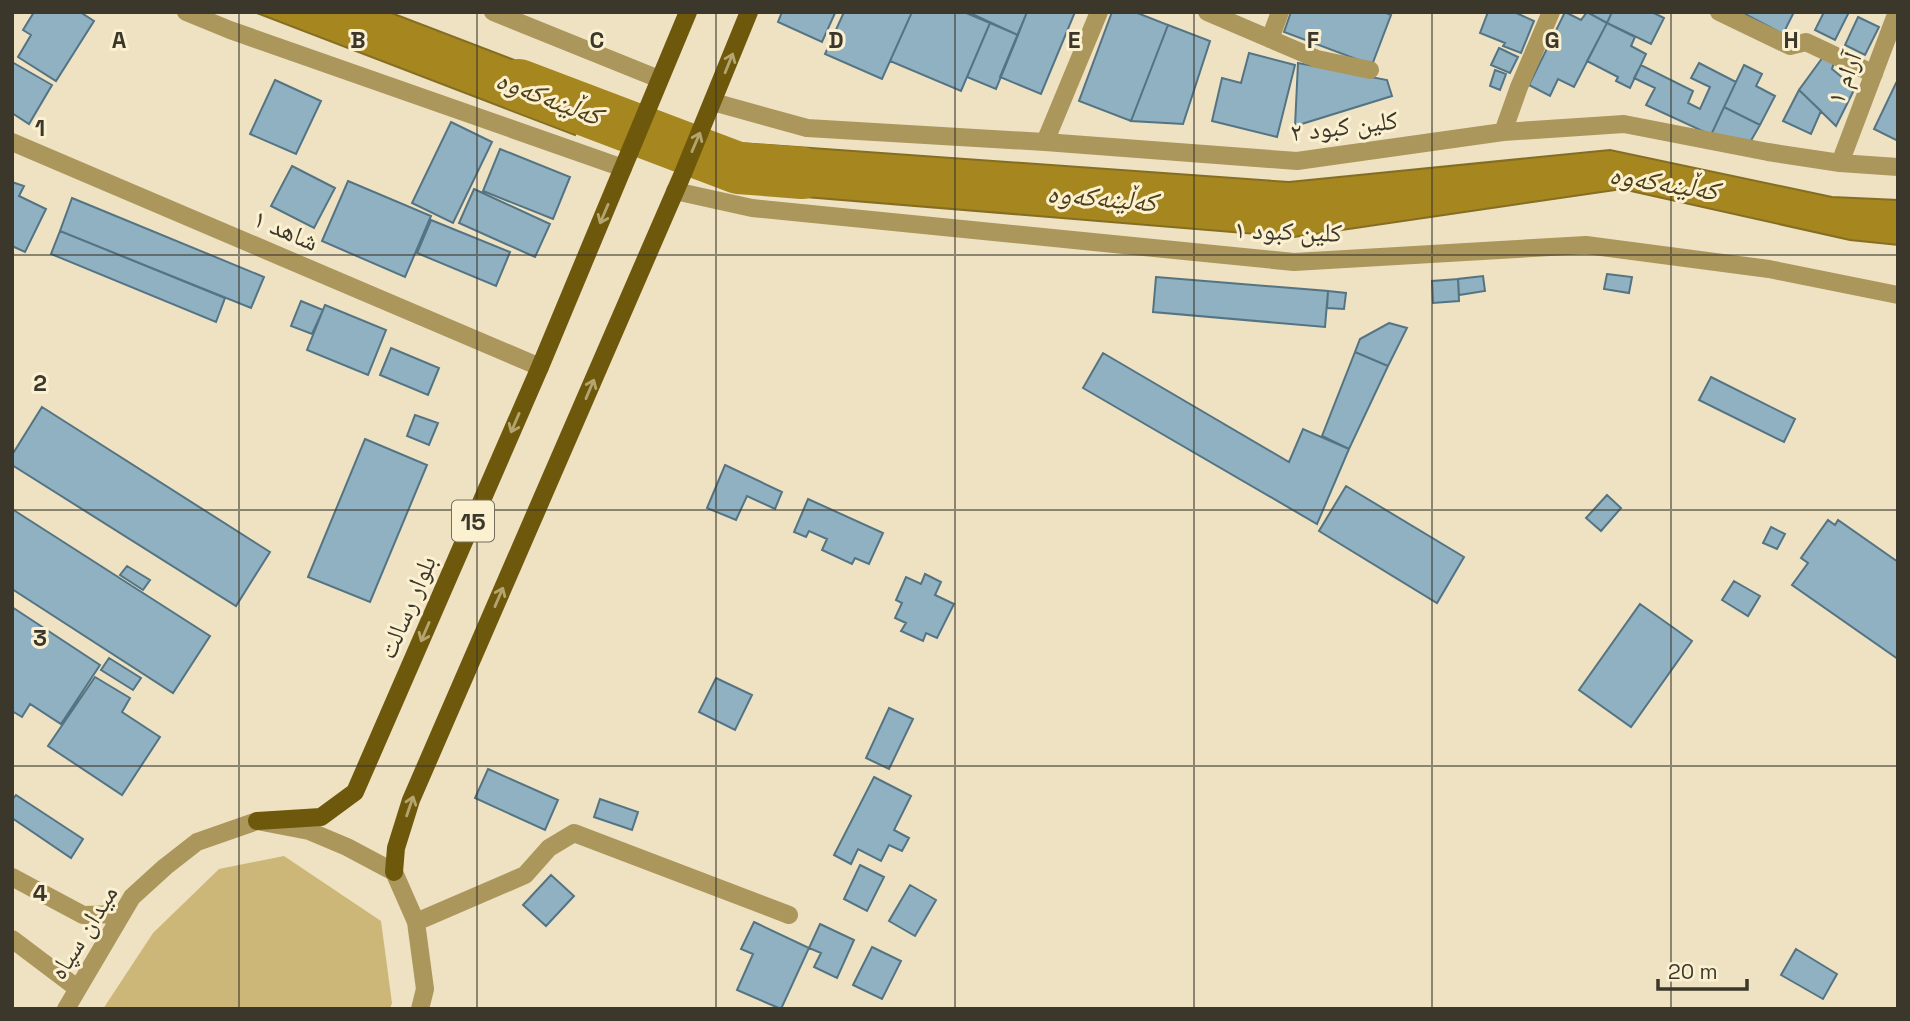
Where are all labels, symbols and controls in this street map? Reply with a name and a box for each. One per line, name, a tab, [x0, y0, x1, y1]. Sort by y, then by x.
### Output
text: A	[112, 25, 127, 55]
text: B	[350, 25, 366, 55]
text: C	[590, 25, 604, 55]
text: D	[828, 25, 844, 55]
text: E	[1068, 25, 1080, 55]
text: F	[1307, 25, 1319, 55]
text: G	[1544, 25, 1560, 55]
text: H	[1783, 25, 1799, 55]
street label: آرام ۱	[1819, 46, 1871, 109]
one-way arrow	[723, 52, 736, 74]
water label: کەڵینەکەوە	[491, 60, 611, 135]
street label: کلین کبود ۲	[1288, 103, 1400, 149]
text: 1	[35, 113, 45, 143]
one-way arrow	[690, 132, 703, 153]
water label: کەڵینەکەوە	[1607, 156, 1725, 209]
water label: کەڵینەکەوە	[1046, 174, 1163, 220]
street label: شاهد ۱	[248, 201, 324, 259]
one-way arrow	[597, 202, 610, 224]
street label: کلین کبود ۱	[1233, 212, 1343, 250]
text: 2	[33, 368, 47, 398]
one-way arrow	[584, 378, 597, 400]
one-way arrow	[508, 412, 521, 433]
road number: 15	[452, 500, 494, 542]
street label: بلوار رسالت	[370, 550, 444, 664]
one-way arrow	[493, 587, 506, 608]
one-way arrow	[418, 621, 431, 642]
text: 3	[33, 623, 47, 653]
one-way arrow	[405, 796, 417, 818]
text: 4	[33, 878, 48, 908]
street label: میدان سپاه	[41, 878, 125, 986]
scale bar	[1658, 948, 1747, 992]
text: 20 m	[1668, 958, 1718, 985]

